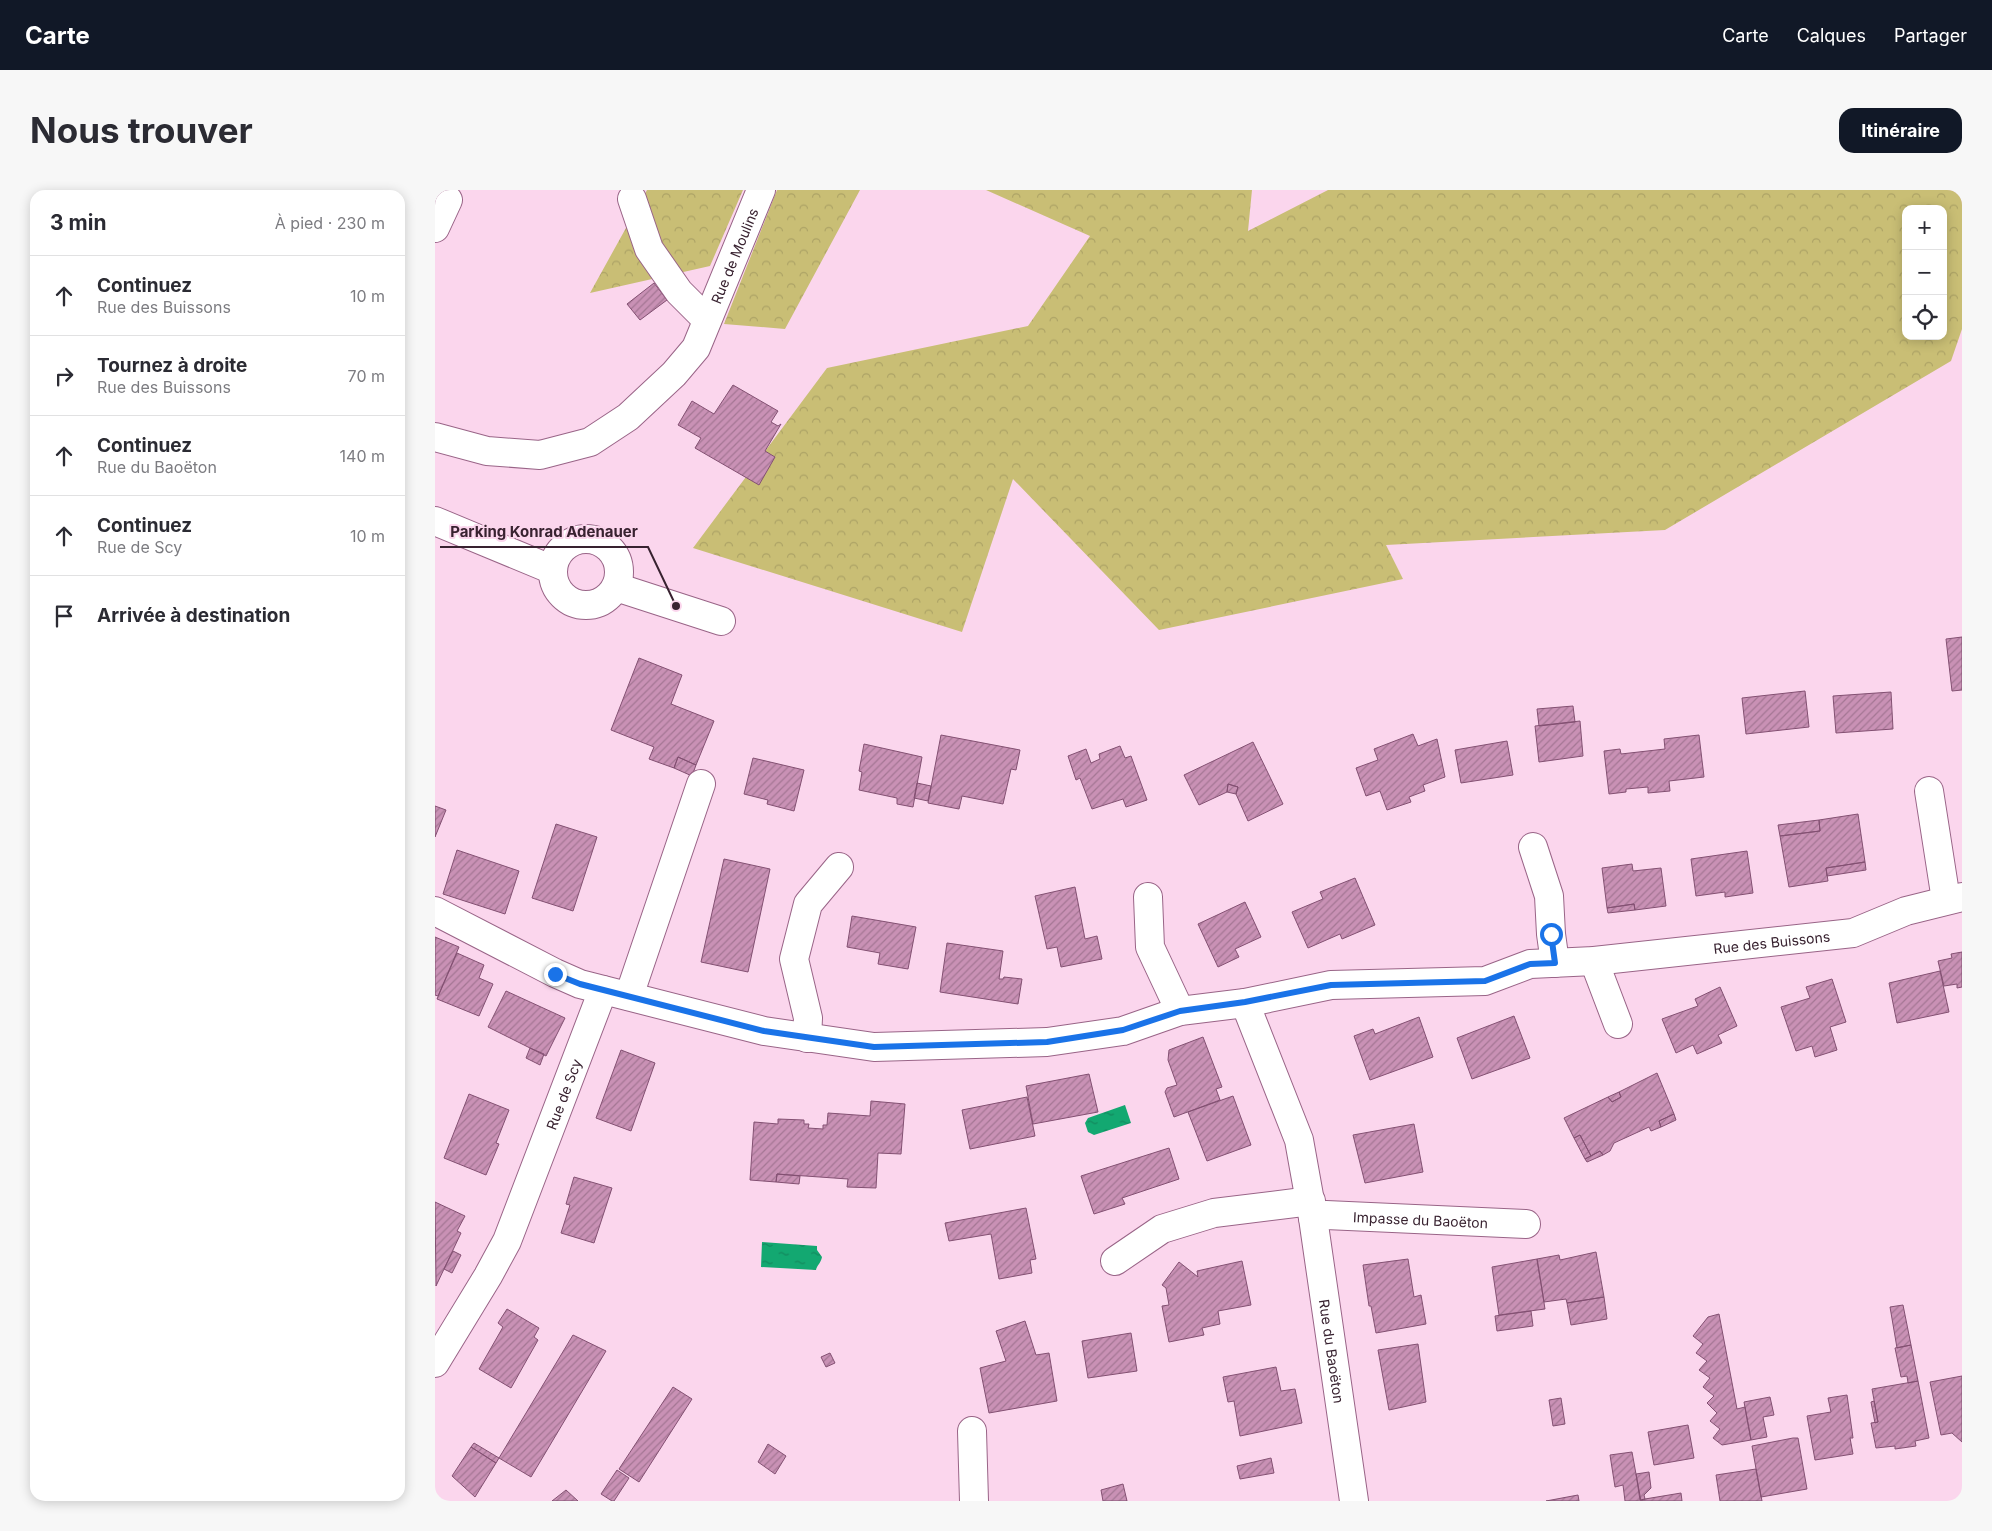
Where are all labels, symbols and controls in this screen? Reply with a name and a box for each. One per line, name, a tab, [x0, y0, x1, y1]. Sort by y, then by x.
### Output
text: Carte	[25, 21, 90, 50]
text: Carte	[1722, 25, 1769, 46]
text: Calques	[1797, 25, 1866, 46]
text: Partager	[1894, 25, 1967, 46]
button: Itinéraire	[1839, 108, 1962, 153]
text: Nous trouver	[30, 109, 253, 151]
street label: Rue de Moulins	[707, 205, 761, 306]
map controls	[1902, 205, 1947, 340]
button: +	[1902, 205, 1947, 250]
text: 3 min	[50, 210, 106, 235]
text: À pied · 230 m	[275, 213, 385, 233]
button: −	[1902, 250, 1947, 295]
text: Continuez	[97, 274, 192, 297]
icon: ahead	[50, 282, 78, 310]
text: 10 m	[350, 286, 385, 306]
button: locate	[1902, 295, 1947, 340]
text: Rue des Buissons	[97, 297, 231, 317]
text: Tournez à droite	[97, 354, 247, 377]
icon: right	[50, 362, 78, 390]
text: 70 m	[348, 366, 385, 386]
text: Rue des Buissons	[97, 377, 231, 397]
text: Continuez	[97, 434, 192, 457]
icon: ahead	[50, 442, 78, 470]
text: 140 m	[340, 446, 385, 466]
text: Rue du Baoëton	[97, 457, 217, 477]
text: Continuez	[97, 514, 192, 537]
callout: Parking Konrad Adenauer	[440, 517, 648, 547]
icon: ahead	[50, 522, 78, 550]
text: Parking Konrad Adenauer	[450, 522, 638, 541]
text: 10 m	[350, 526, 385, 546]
text: Rue de Scy	[97, 537, 182, 557]
icon: arrive	[50, 602, 78, 630]
text: Arrivée à destination	[97, 604, 290, 627]
route start	[1540, 923, 1563, 946]
street label: Rue des Buissons	[1712, 927, 1831, 957]
route end	[544, 963, 567, 986]
street label: Rue de Scy	[542, 1056, 585, 1132]
street label: Impasse du Baoëton	[1353, 1208, 1488, 1231]
street label: Rue du Baoëton	[1316, 1298, 1348, 1404]

